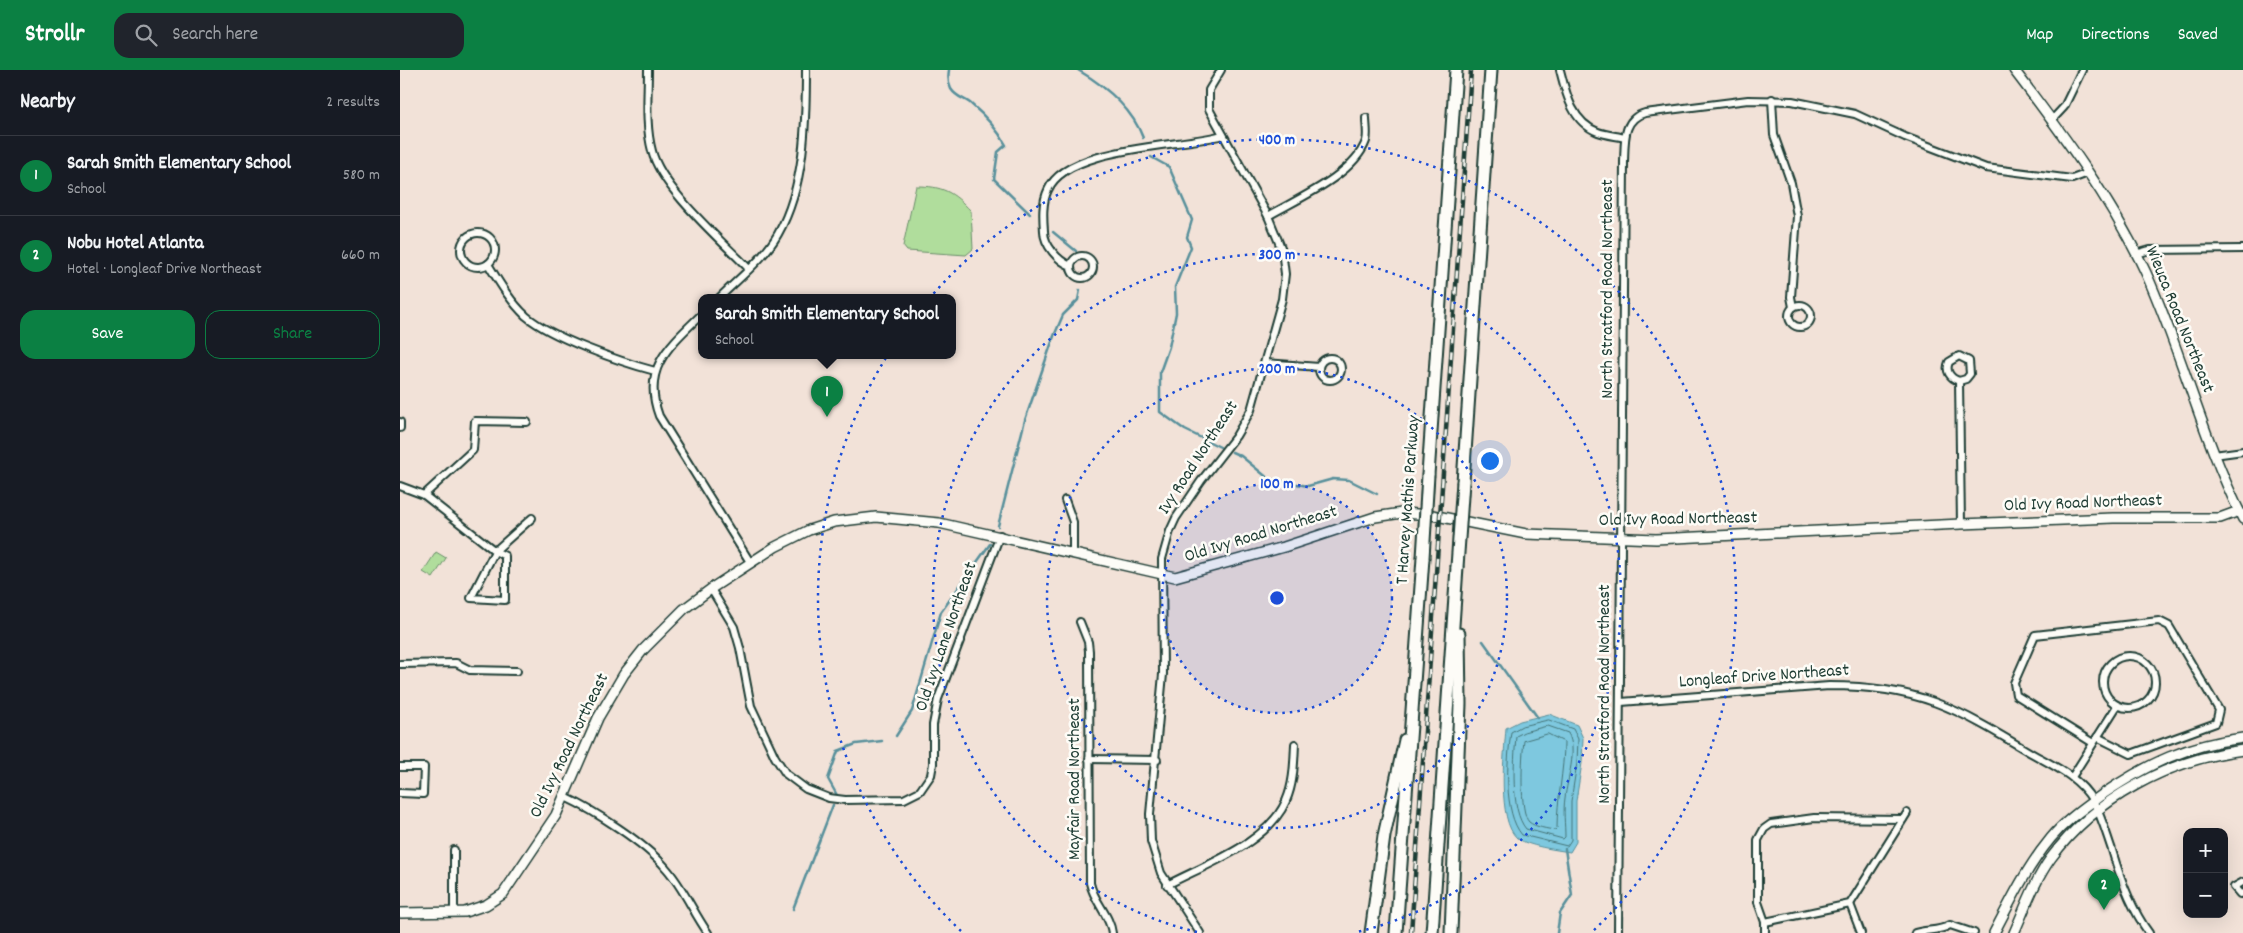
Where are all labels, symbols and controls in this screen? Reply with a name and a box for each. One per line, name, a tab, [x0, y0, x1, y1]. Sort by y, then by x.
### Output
search box	[114, 13, 464, 58]
text: Strollr	[25, 18, 84, 52]
icon: search	[132, 21, 160, 49]
text: Search here	[172, 22, 258, 49]
text: Map	[2026, 23, 2053, 48]
text: Directions	[2081, 23, 2150, 48]
text: Saved	[2178, 23, 2218, 48]
text: Nearby	[20, 88, 75, 118]
text: 2 results	[326, 91, 380, 114]
text: 400 m	[1259, 130, 1295, 152]
text: Sarah Smith Elementary School	[67, 151, 291, 178]
text: 1	[34, 164, 38, 187]
text: 580 m	[343, 164, 380, 187]
text: School	[67, 178, 106, 201]
street label: North Stratford Road Northeast	[1596, 179, 1621, 399]
text: Nobu Hotel Atlanta	[67, 231, 204, 258]
street label: Wieuca Road Northeast	[2138, 243, 2220, 397]
text: 2	[33, 244, 40, 267]
text: 660 m	[341, 244, 380, 267]
text: 300 m	[1259, 245, 1295, 267]
text: Hotel · Longleaf Drive Northeast	[67, 258, 262, 281]
popup	[698, 294, 956, 359]
text: Sarah Smith Elementary School	[715, 302, 939, 329]
button: Save	[20, 310, 195, 359]
button: Share	[205, 310, 380, 359]
text: School	[715, 329, 754, 352]
text: 200 m	[1259, 359, 1295, 381]
pin: 1	[811, 376, 843, 417]
street label: Ivy Road Northeast	[1153, 396, 1245, 520]
street label: T Harvey Mathis Parkway	[1391, 414, 1427, 585]
your location	[1477, 448, 1503, 474]
text: 100 m	[1260, 474, 1294, 496]
street label: Old Ivy Road Northeast	[2003, 489, 2163, 519]
street label: Old Ivy Road Northeast	[1182, 500, 1341, 570]
street label: Old Ivy Road Northeast	[1599, 506, 1758, 534]
street label: Old Ivy Lane Northeast	[910, 558, 984, 715]
street label: North Stratford Road Northeast	[1593, 584, 1618, 804]
centre of rings	[1268, 589, 1286, 607]
street label: Longleaf Drive Northeast	[1678, 659, 1850, 695]
street label: Old Ivy Road Northeast	[524, 669, 616, 823]
street label: Mayfair Road Northeast	[1063, 698, 1088, 860]
map controls	[2183, 828, 2228, 918]
button: +	[2183, 828, 2228, 873]
pin: 2	[2088, 869, 2120, 910]
button: −	[2183, 873, 2228, 918]

